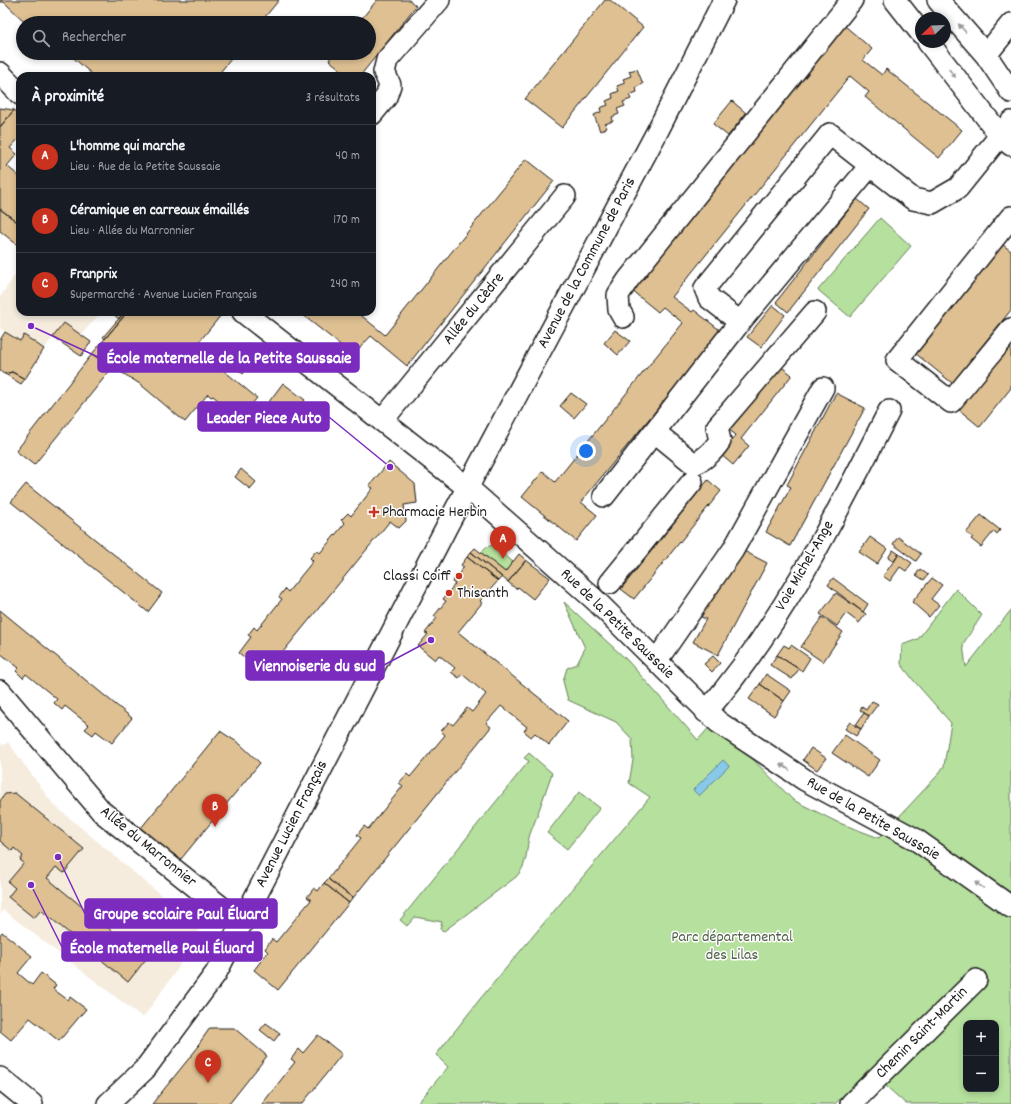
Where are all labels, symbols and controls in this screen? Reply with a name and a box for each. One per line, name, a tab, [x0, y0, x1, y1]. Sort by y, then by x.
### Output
north arrow	[915, 12, 951, 48]
search box	[16, 16, 376, 60]
one-way arrow	[958, 23, 967, 32]
icon: search	[30, 27, 52, 49]
text: Rechercher	[62, 27, 126, 49]
one-way arrow	[948, 67, 956, 78]
text: À proximité	[32, 86, 104, 110]
text: 3 résultats	[305, 89, 360, 108]
text: L'homme qui marche	[70, 136, 185, 158]
text: A	[41, 147, 49, 166]
text: 40 m	[336, 147, 360, 166]
text: Lieu · Rue de la Petite Saussaie	[70, 158, 220, 177]
street label: Avenue de la Commune de Paris	[532, 173, 642, 353]
text: Céramique en carreaux émaillés	[70, 200, 249, 222]
text: B	[42, 211, 48, 230]
text: 170 m	[333, 211, 360, 230]
text: Lieu · Allée du Marronnier	[70, 222, 194, 241]
text: Franprix	[70, 264, 117, 286]
street label: Allée du Cèdre	[438, 268, 510, 350]
text: C	[42, 275, 48, 294]
text: 240 m	[330, 275, 360, 294]
text: Supermarché · Avenue Lucien Français	[70, 286, 257, 305]
callout: École maternelle de la Petite Saussaie	[98, 343, 359, 372]
text: École maternelle de la Petite Saussaie	[106, 348, 352, 372]
callout: Leader Piece Auto	[198, 402, 329, 431]
text: Leader Piece Auto	[206, 408, 322, 432]
your location	[576, 441, 596, 461]
place label: Pharmacie Herbin	[382, 501, 487, 524]
marker: Pharmacie Herbin	[369, 507, 379, 517]
street label: Voie Michel-Ange	[770, 517, 840, 615]
pin: A	[490, 526, 516, 559]
street label: Rue de la Petite Saussaie	[555, 563, 679, 685]
place label: Classi Coiff	[383, 565, 451, 588]
marker: Classi Coiff	[454, 571, 464, 581]
place label: Thisanth	[457, 582, 509, 605]
marker: Thisanth	[444, 588, 454, 598]
callout: Viennoiserie du sud	[246, 651, 384, 680]
text: Viennoiserie du sud	[254, 656, 376, 680]
street label: Avenue Lucien Français	[250, 756, 334, 892]
one-way arrow	[779, 763, 790, 770]
street label: Rue de la Petite Saussaie	[802, 771, 944, 867]
pin: B	[202, 794, 228, 827]
street label: Allée du Marronnier	[95, 801, 201, 893]
one-way arrow	[974, 881, 984, 889]
callout: Groupe scolaire Paul Éluard	[85, 899, 277, 928]
text: Groupe scolaire Paul Éluard	[93, 904, 269, 928]
park label: Parc départemental des Lilas	[671, 926, 793, 967]
callout: École maternelle Paul Éluard	[62, 932, 262, 961]
text: École maternelle Paul Éluard	[70, 938, 254, 962]
street label: Chemin Saint-Martin	[871, 982, 973, 1084]
map controls	[963, 1020, 999, 1092]
button: +	[963, 1020, 999, 1056]
pin: C	[195, 1050, 221, 1083]
button: −	[963, 1056, 999, 1092]

